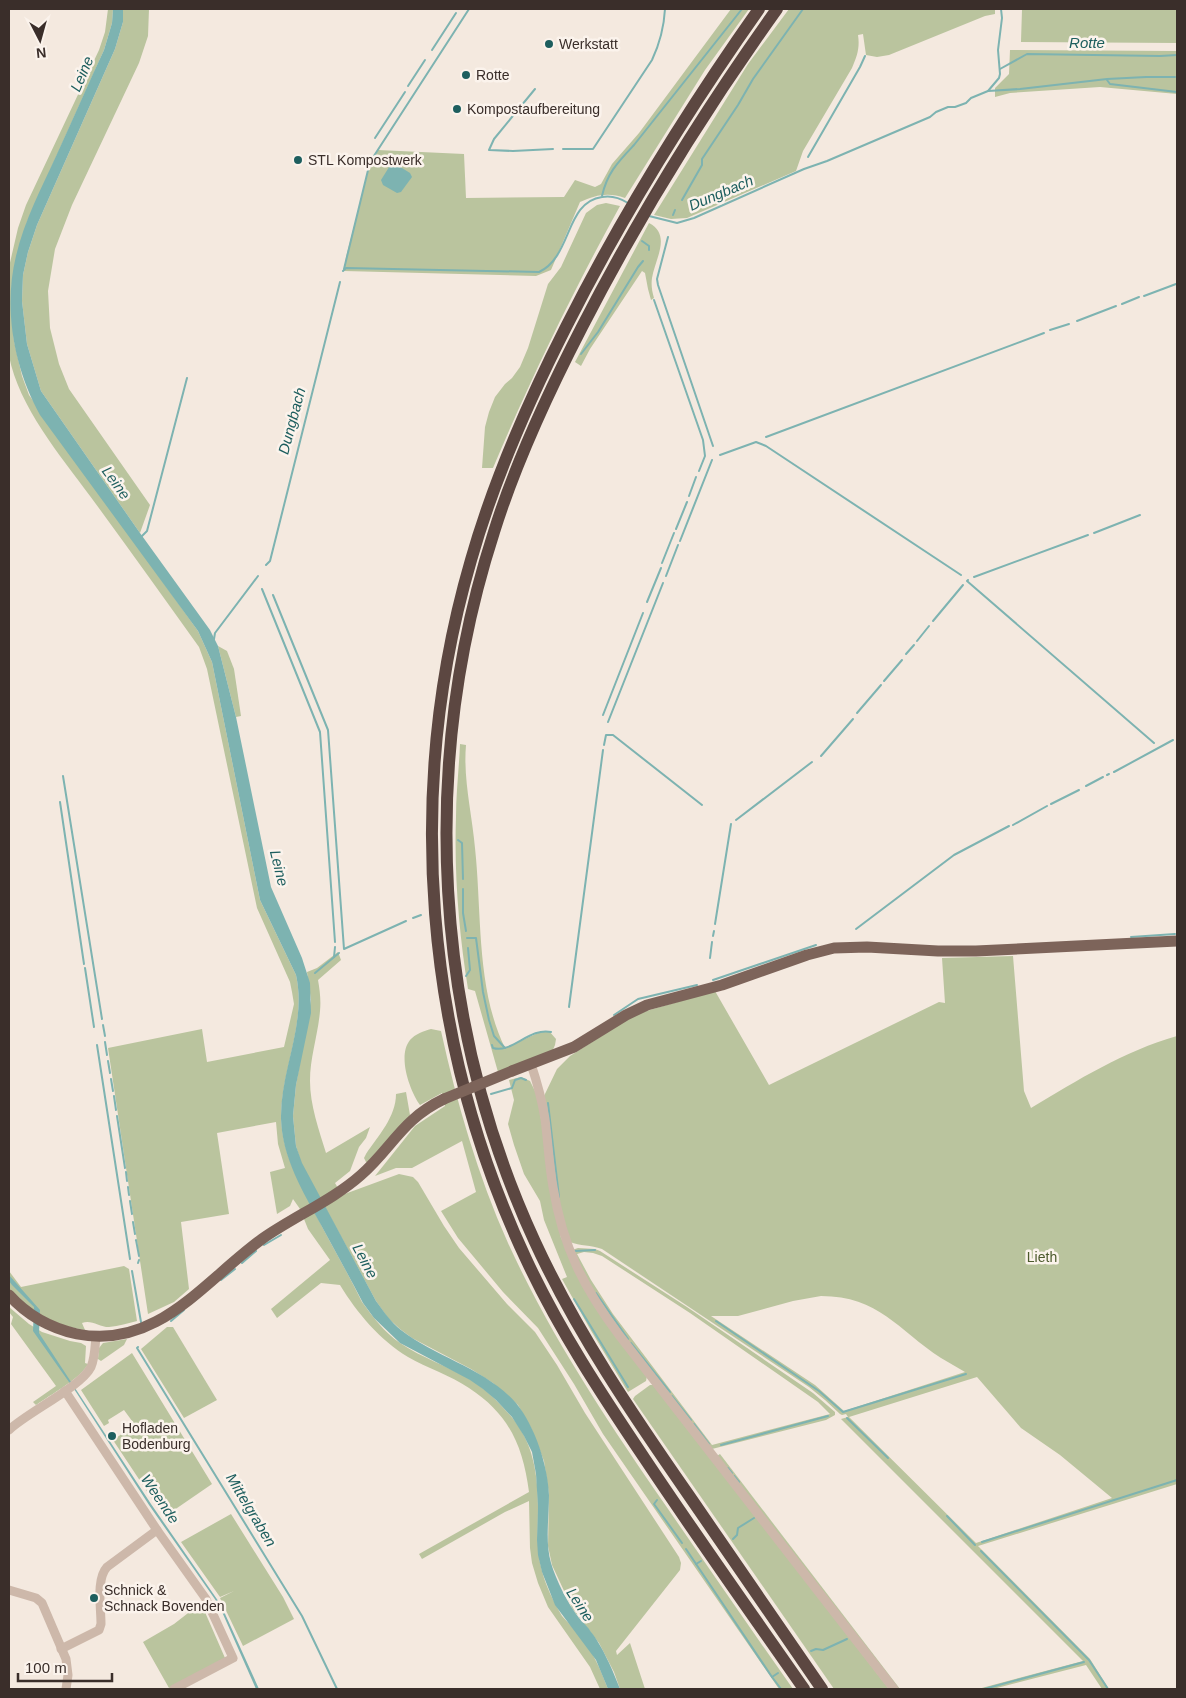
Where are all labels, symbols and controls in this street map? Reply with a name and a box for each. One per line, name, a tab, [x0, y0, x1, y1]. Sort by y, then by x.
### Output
north arrow	[15, 15, 65, 65]
water label: Rotte	[1069, 34, 1105, 51]
place label: Werkstatt	[559, 36, 618, 52]
marker: Werkstatt	[543, 38, 555, 50]
text: N	[35, 44, 47, 61]
water label: Leine	[67, 54, 97, 94]
place label: Rotte	[476, 67, 510, 83]
marker: Rotte	[460, 69, 472, 81]
place label: Kompostaufbereitung	[467, 101, 600, 117]
marker: Kompostaufbereitung	[451, 103, 463, 115]
place label: STL Kompostwerk	[308, 152, 423, 168]
marker: STL Kompostwerk	[292, 154, 304, 166]
water label: Dungbach	[686, 171, 756, 214]
water label: Dungbach	[274, 386, 309, 456]
water label: Leine	[99, 463, 134, 503]
water label: Leine	[267, 848, 292, 888]
water label: Leine	[349, 1241, 382, 1281]
park label: Lieth	[1027, 1249, 1057, 1265]
place label: Hofladen Bodenburg	[122, 1420, 191, 1452]
marker: Hofladen Bodenburg	[106, 1430, 118, 1442]
water label: Mittelgraben	[223, 1470, 280, 1549]
water label: Weende	[138, 1471, 183, 1527]
place label: Schnick & Schnack Bovenden	[104, 1582, 225, 1614]
water label: Leine	[563, 1585, 598, 1625]
marker: Schnick & Schnack Bovenden	[88, 1592, 100, 1604]
scale bar	[18, 1650, 111, 1682]
text: 100 m	[25, 1659, 67, 1676]

